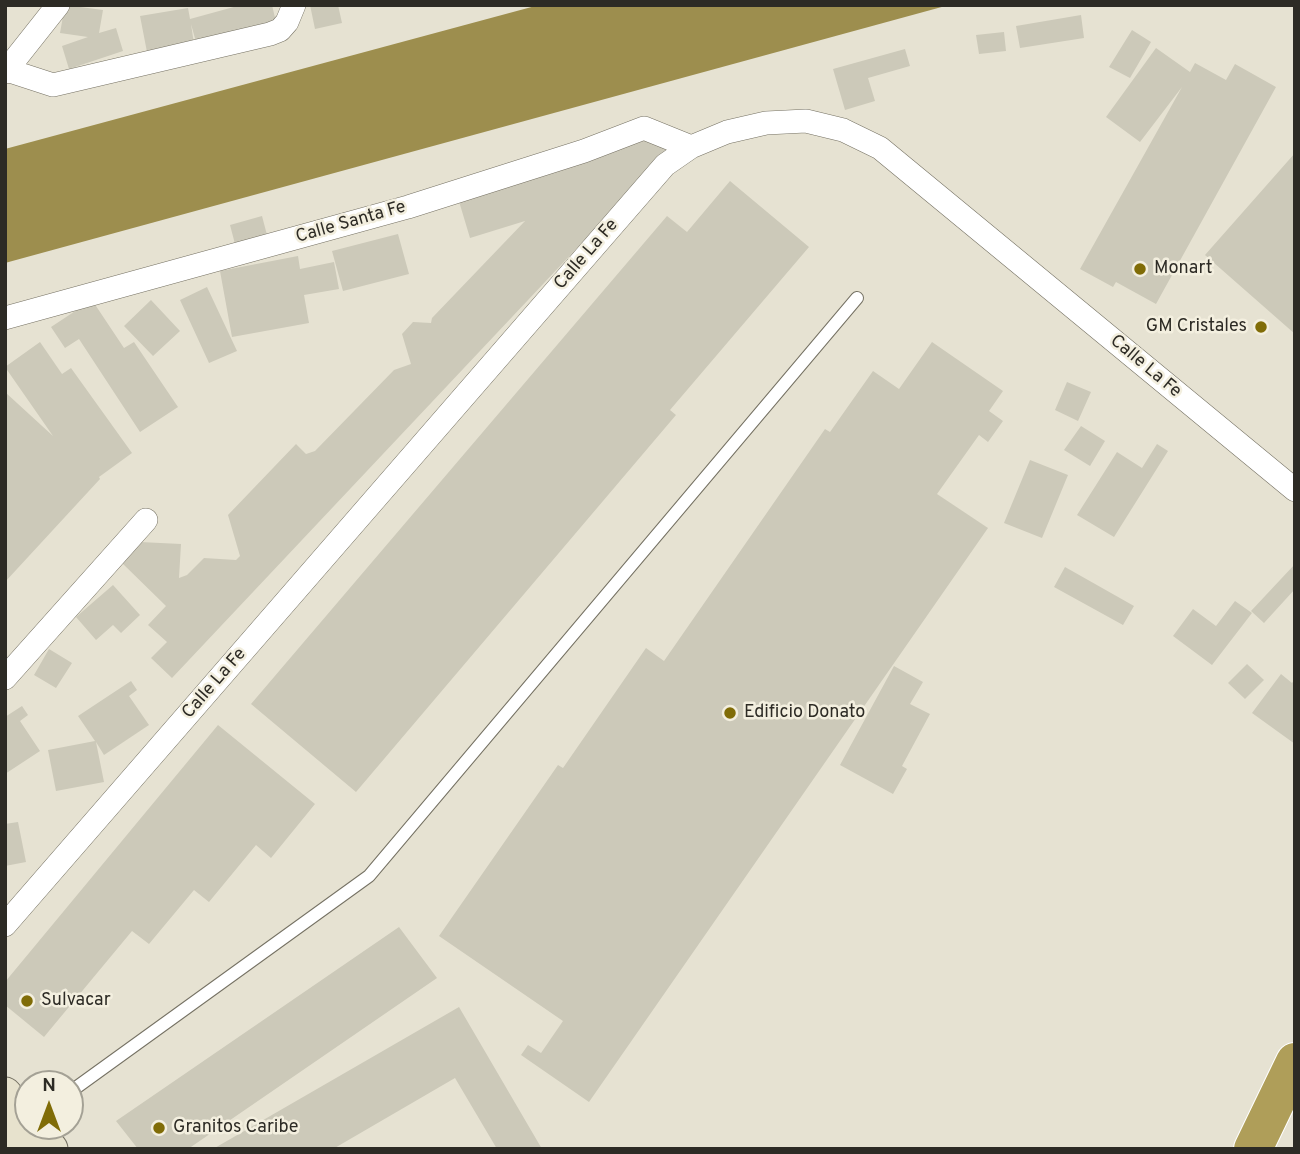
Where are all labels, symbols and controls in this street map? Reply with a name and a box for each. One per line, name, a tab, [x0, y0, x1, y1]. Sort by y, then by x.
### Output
street label: Calle Santa Fe	[293, 197, 409, 249]
street label: Calle La Fe	[550, 215, 624, 295]
place label: Monart	[1154, 258, 1212, 280]
marker: Monart	[1132, 261, 1148, 277]
place label: GM Cristales	[1146, 316, 1247, 338]
marker: GM Cristales	[1253, 319, 1269, 335]
street label: Calle La Fe	[1105, 331, 1185, 403]
street label: Calle La Fe	[178, 644, 252, 724]
place label: Edificio Donato	[744, 702, 865, 724]
marker: Edificio Donato	[722, 705, 738, 721]
place label: Sulvacar	[41, 990, 111, 1012]
marker: Sulvacar	[19, 993, 35, 1009]
north arrow	[14, 1070, 84, 1140]
text: N	[42, 1074, 56, 1098]
place label: Granitos Caribe	[173, 1117, 299, 1139]
marker: Granitos Caribe	[151, 1120, 167, 1136]

